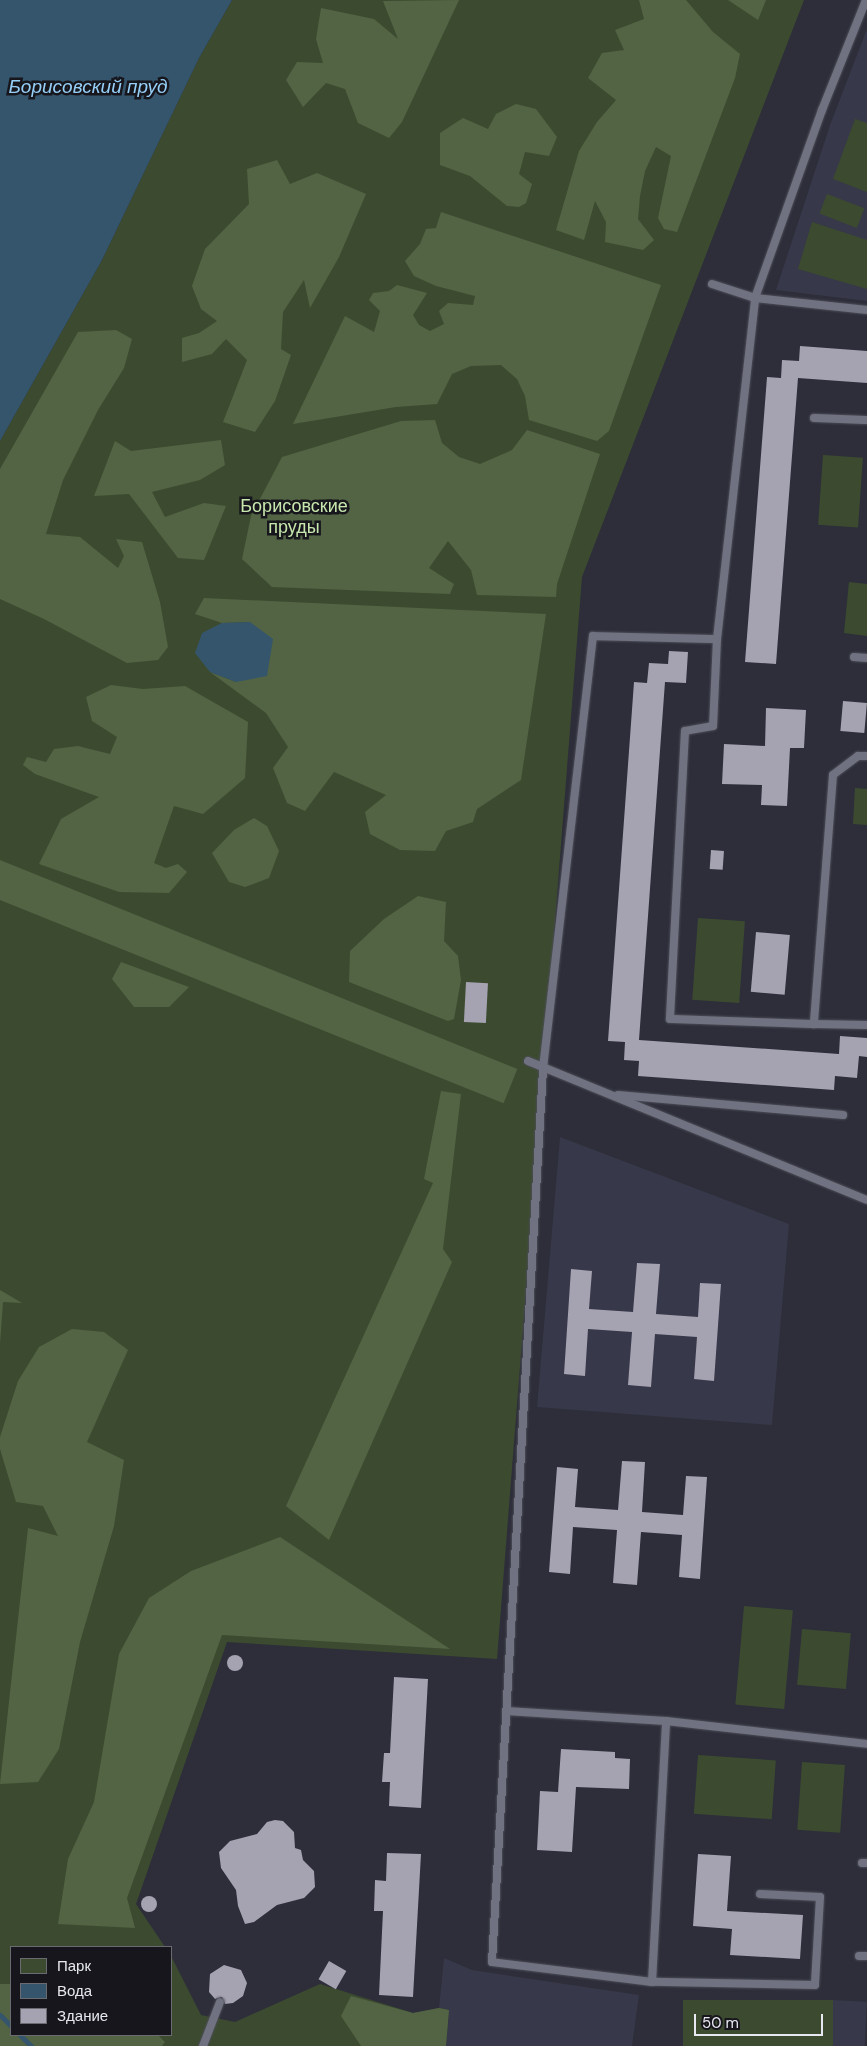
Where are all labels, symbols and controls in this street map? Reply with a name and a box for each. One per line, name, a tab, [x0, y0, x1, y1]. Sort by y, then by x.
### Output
water label: Борисовский пруд	[9, 76, 167, 98]
park label: Борисовские пруды	[240, 496, 348, 538]
legend	[10, 1946, 172, 2036]
text: Парк	[57, 1956, 91, 1976]
text: Вода	[57, 1981, 92, 2001]
scale bar	[697, 2004, 826, 2036]
text: Здание	[57, 2006, 108, 2026]
text: 50 m	[702, 2013, 739, 2033]

